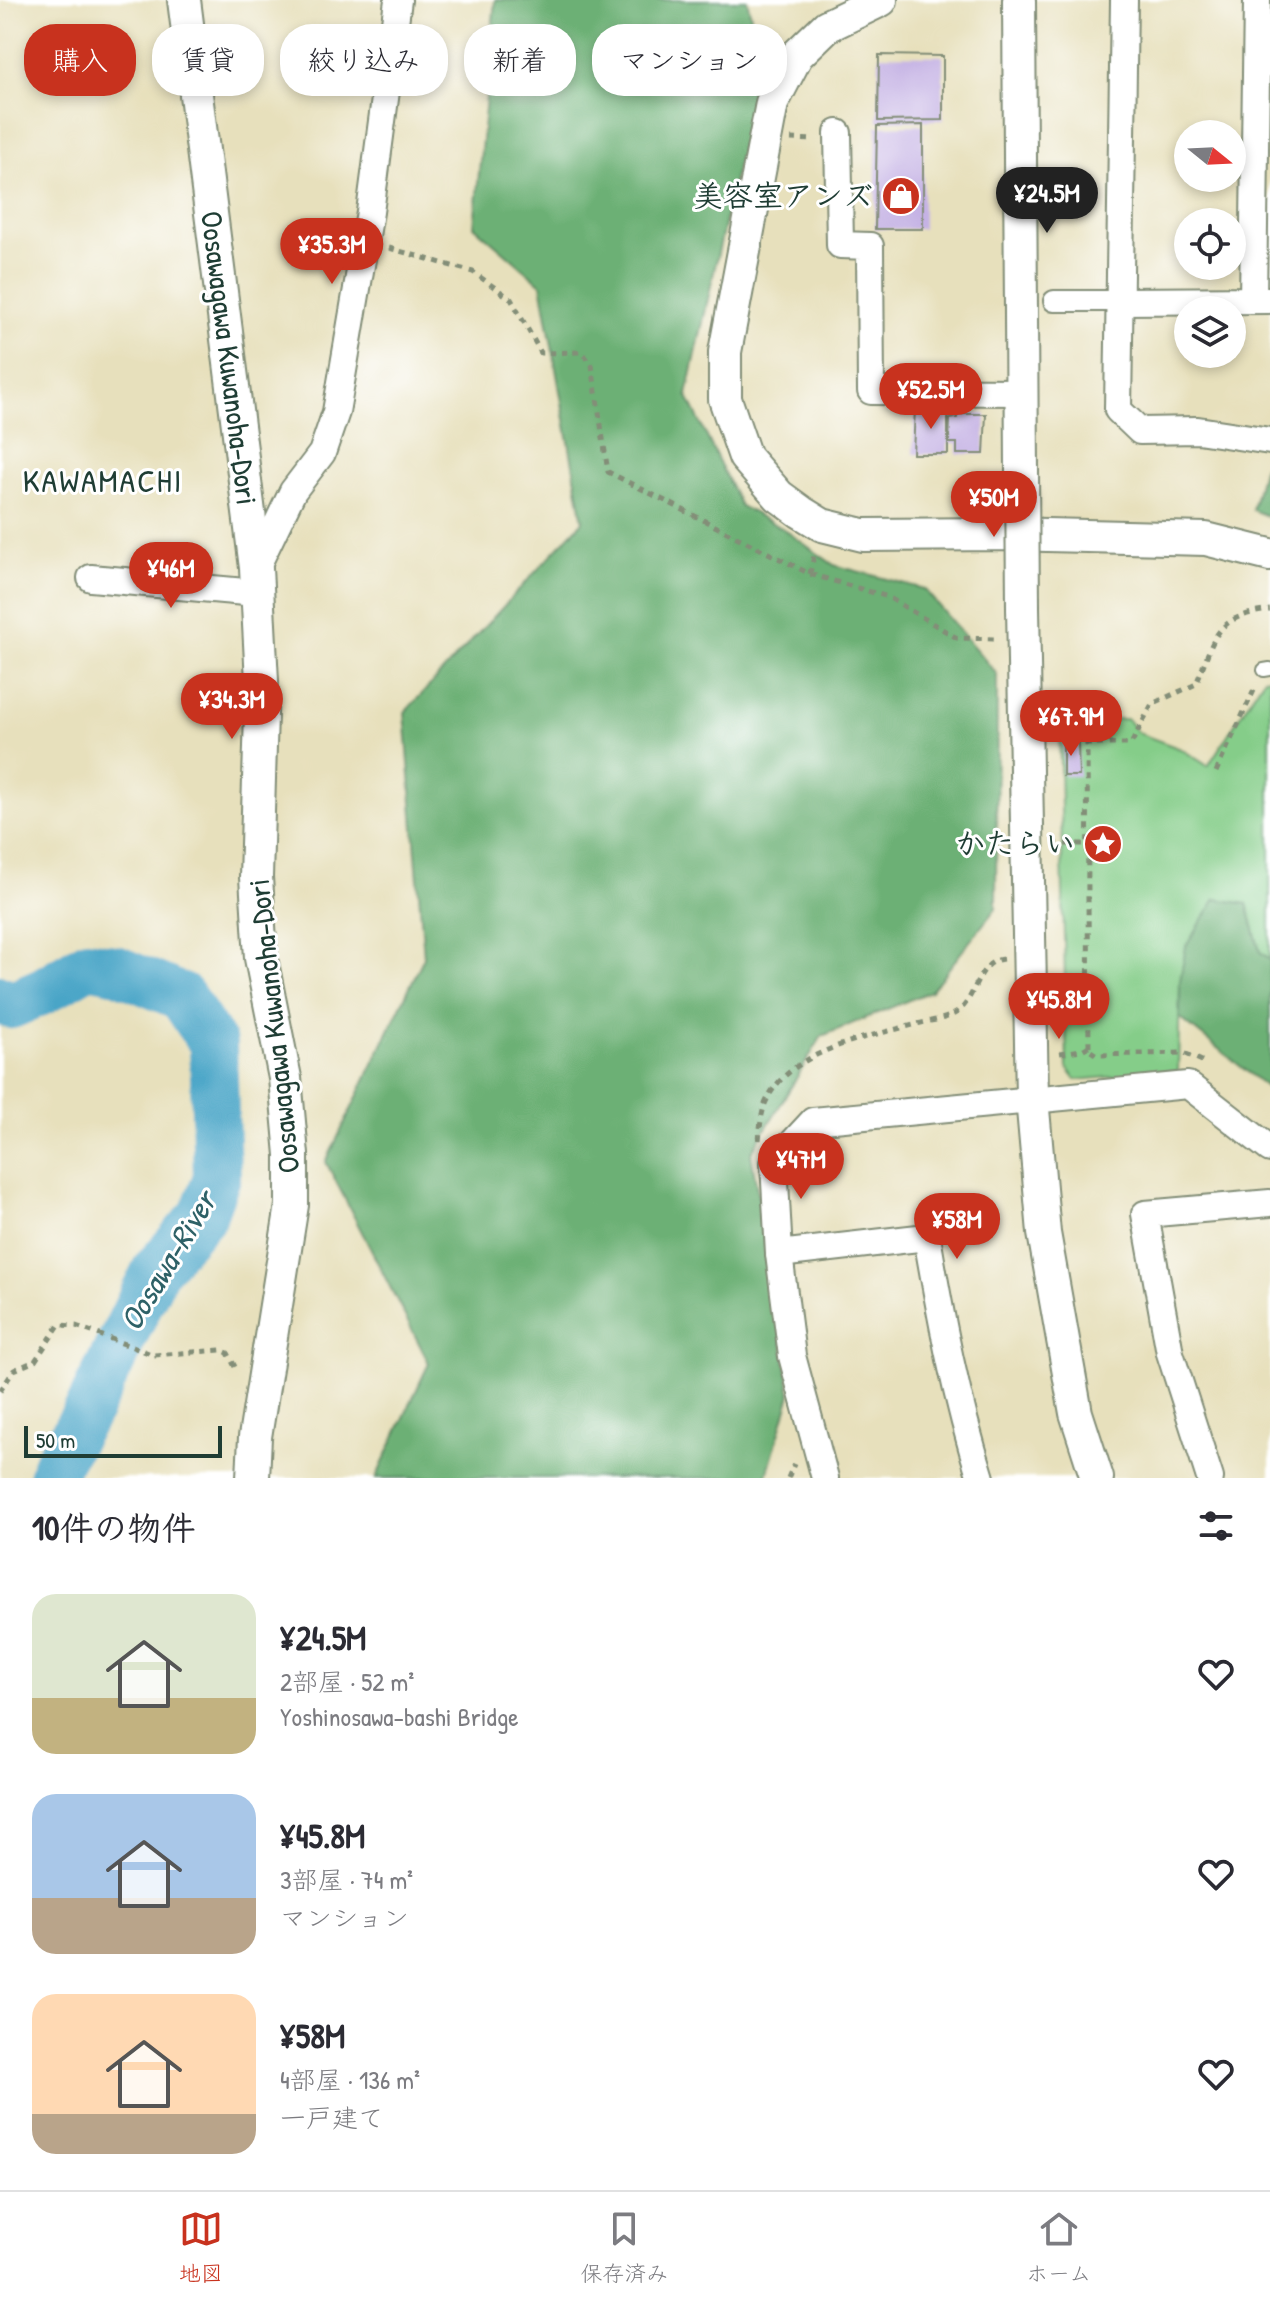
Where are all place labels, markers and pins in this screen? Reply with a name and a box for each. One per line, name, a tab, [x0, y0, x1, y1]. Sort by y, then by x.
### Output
pin: ¥24.5M	[982, 167, 1112, 235]
place label: 美容室アンズ	[693, 175, 873, 215]
shop icon: 美容室アンズ	[880, 175, 922, 217]
pin: ¥35.3M	[267, 218, 397, 286]
pin: ¥52.5M	[866, 363, 996, 431]
pin: ¥50M	[947, 471, 1041, 539]
pin: ¥46M	[124, 542, 218, 610]
pin: ¥34.3M	[167, 673, 297, 741]
pin: ¥67.9M	[1006, 690, 1136, 758]
place label: かたらい	[955, 823, 1075, 863]
place icon: かたらい	[1082, 823, 1124, 865]
pin: ¥45.8M	[994, 973, 1124, 1041]
pin: ¥47M	[754, 1133, 848, 1201]
pin: ¥58M	[910, 1193, 1004, 1261]

